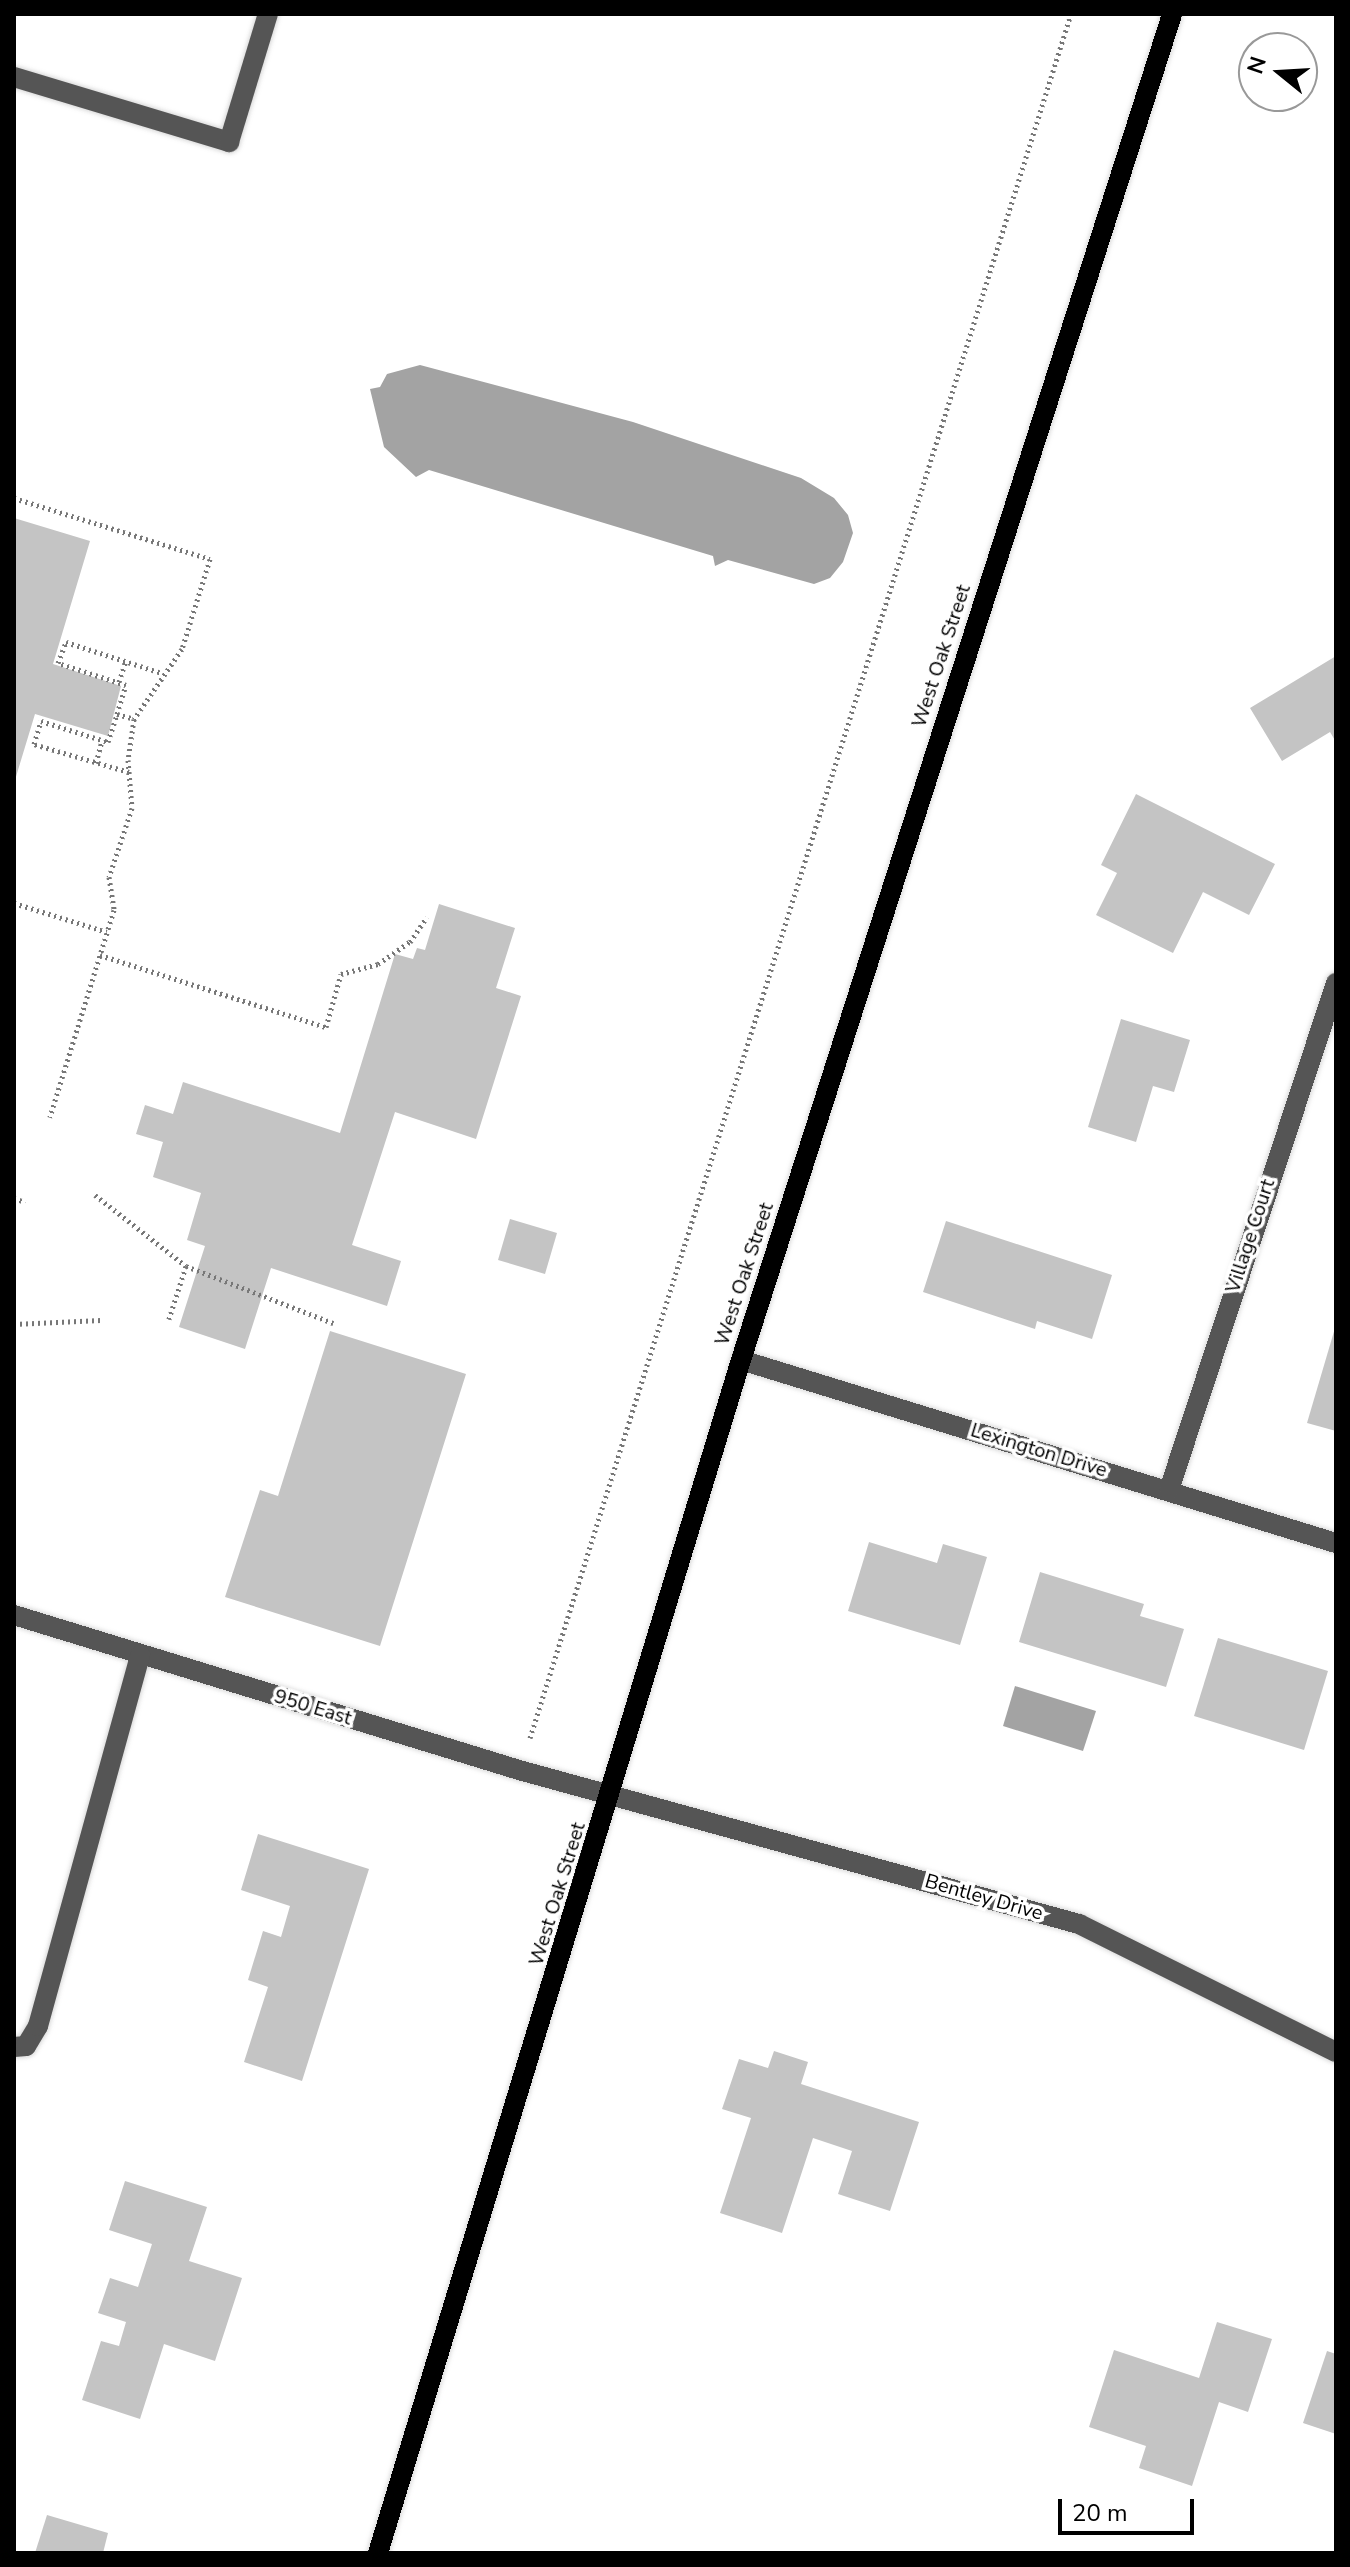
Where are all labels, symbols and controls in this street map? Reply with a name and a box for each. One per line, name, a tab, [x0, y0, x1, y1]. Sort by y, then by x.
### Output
north arrow	[1238, 32, 1318, 112]
text: N	[1240, 53, 1274, 78]
street label: West Oak Street	[907, 582, 975, 730]
street label: Village Court	[1220, 1176, 1280, 1296]
street label: West Oak Street	[710, 1200, 778, 1348]
street label: Lexington Drive	[968, 1418, 1110, 1482]
street label: 950 East	[271, 1684, 355, 1730]
street label: West Oak Street	[524, 1819, 590, 1969]
street label: Bentley Drive	[922, 1869, 1046, 1925]
scale bar	[1062, 2483, 1198, 2533]
text: 20 m	[1072, 2497, 1128, 2529]

